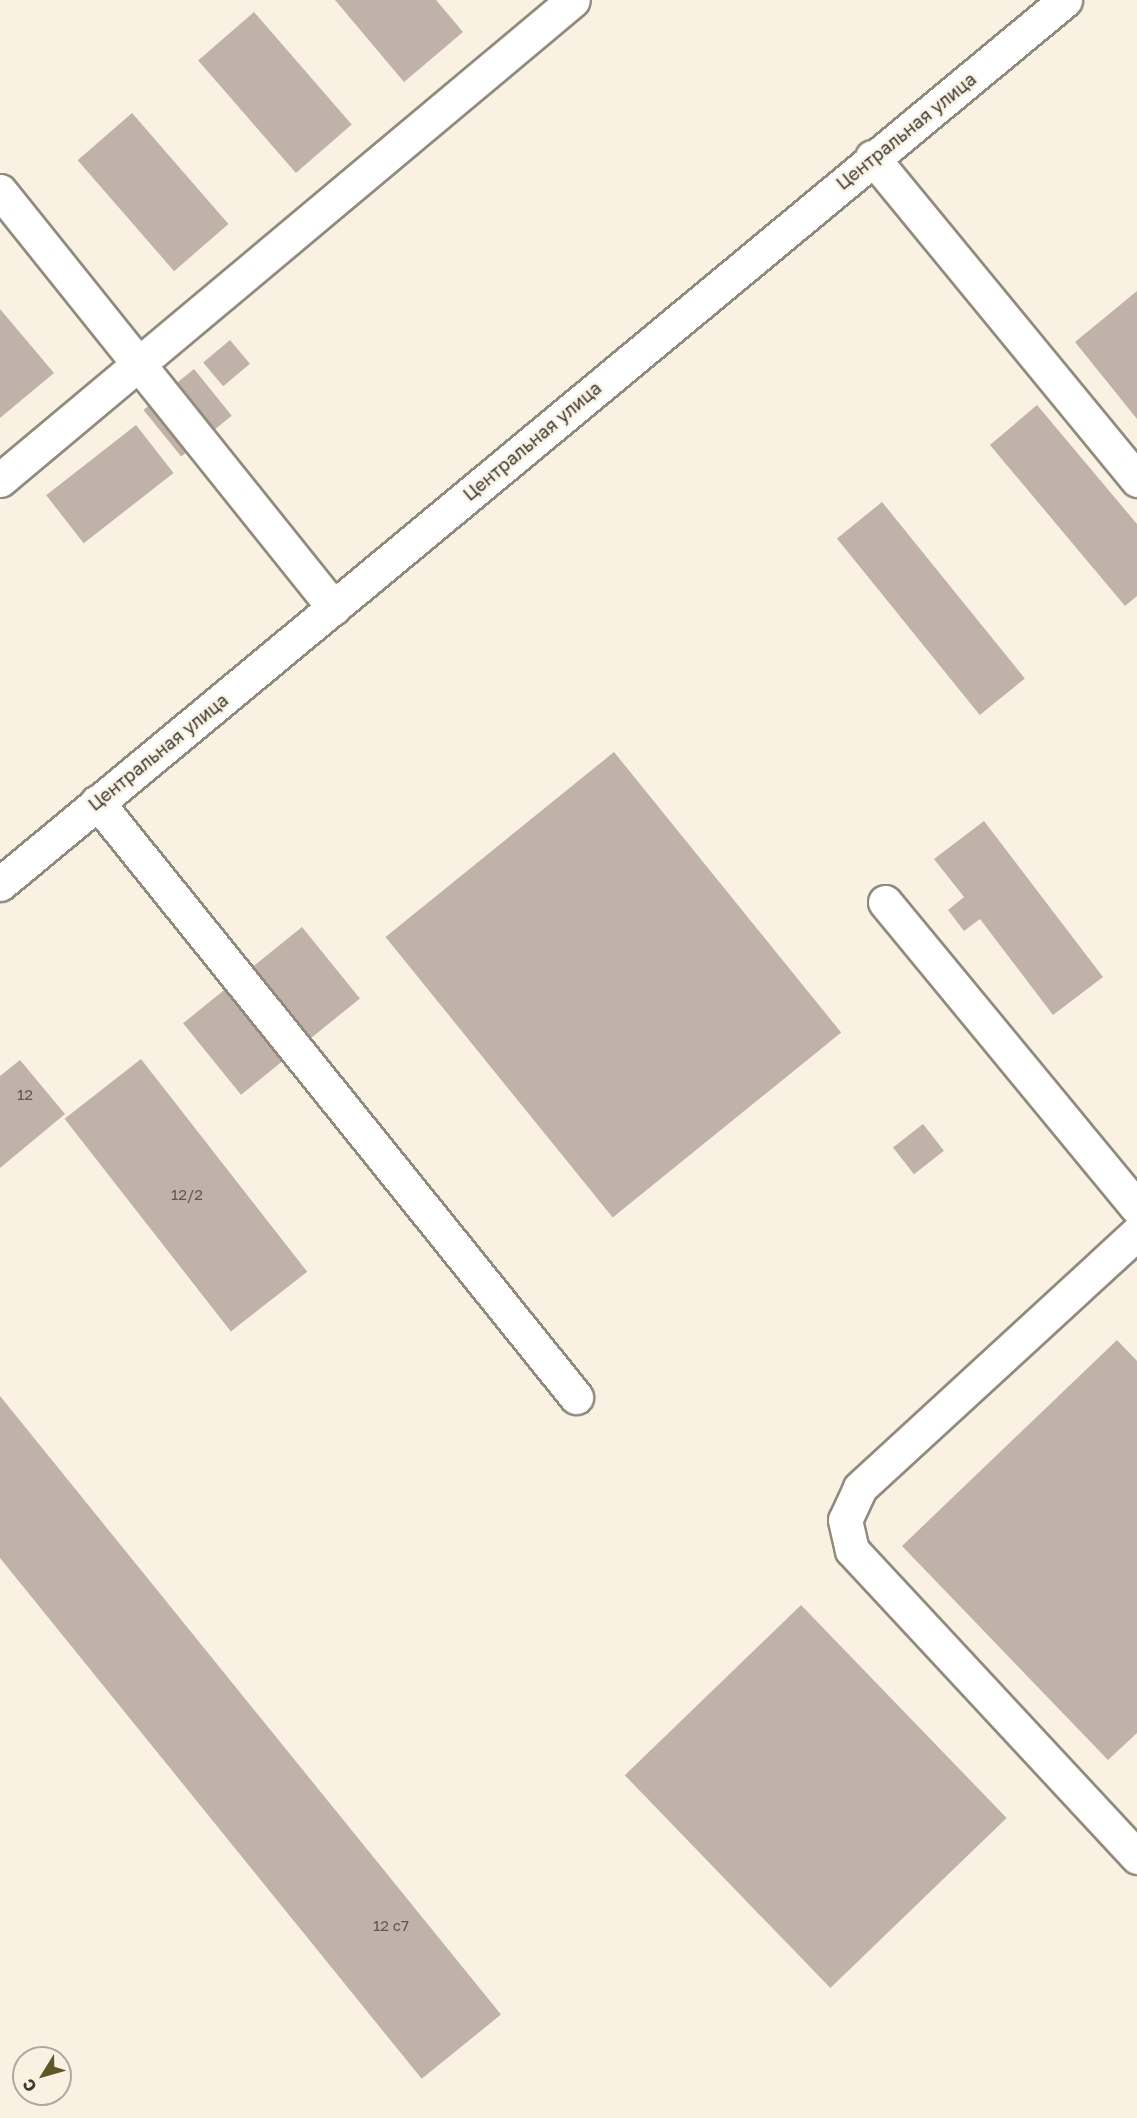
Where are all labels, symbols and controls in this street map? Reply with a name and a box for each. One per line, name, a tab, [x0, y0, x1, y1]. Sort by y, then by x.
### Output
street label: Центральная улица	[832, 68, 980, 194]
street label: Центральная улица	[459, 377, 605, 505]
street label: Центральная улица	[84, 689, 232, 815]
house number: 12	[17, 1086, 33, 1104]
house number: 12/2	[171, 1186, 203, 1204]
house number: 12 с7	[373, 1917, 409, 1935]
north arrow	[12, 2046, 72, 2106]
text: С	[18, 2075, 41, 2096]

